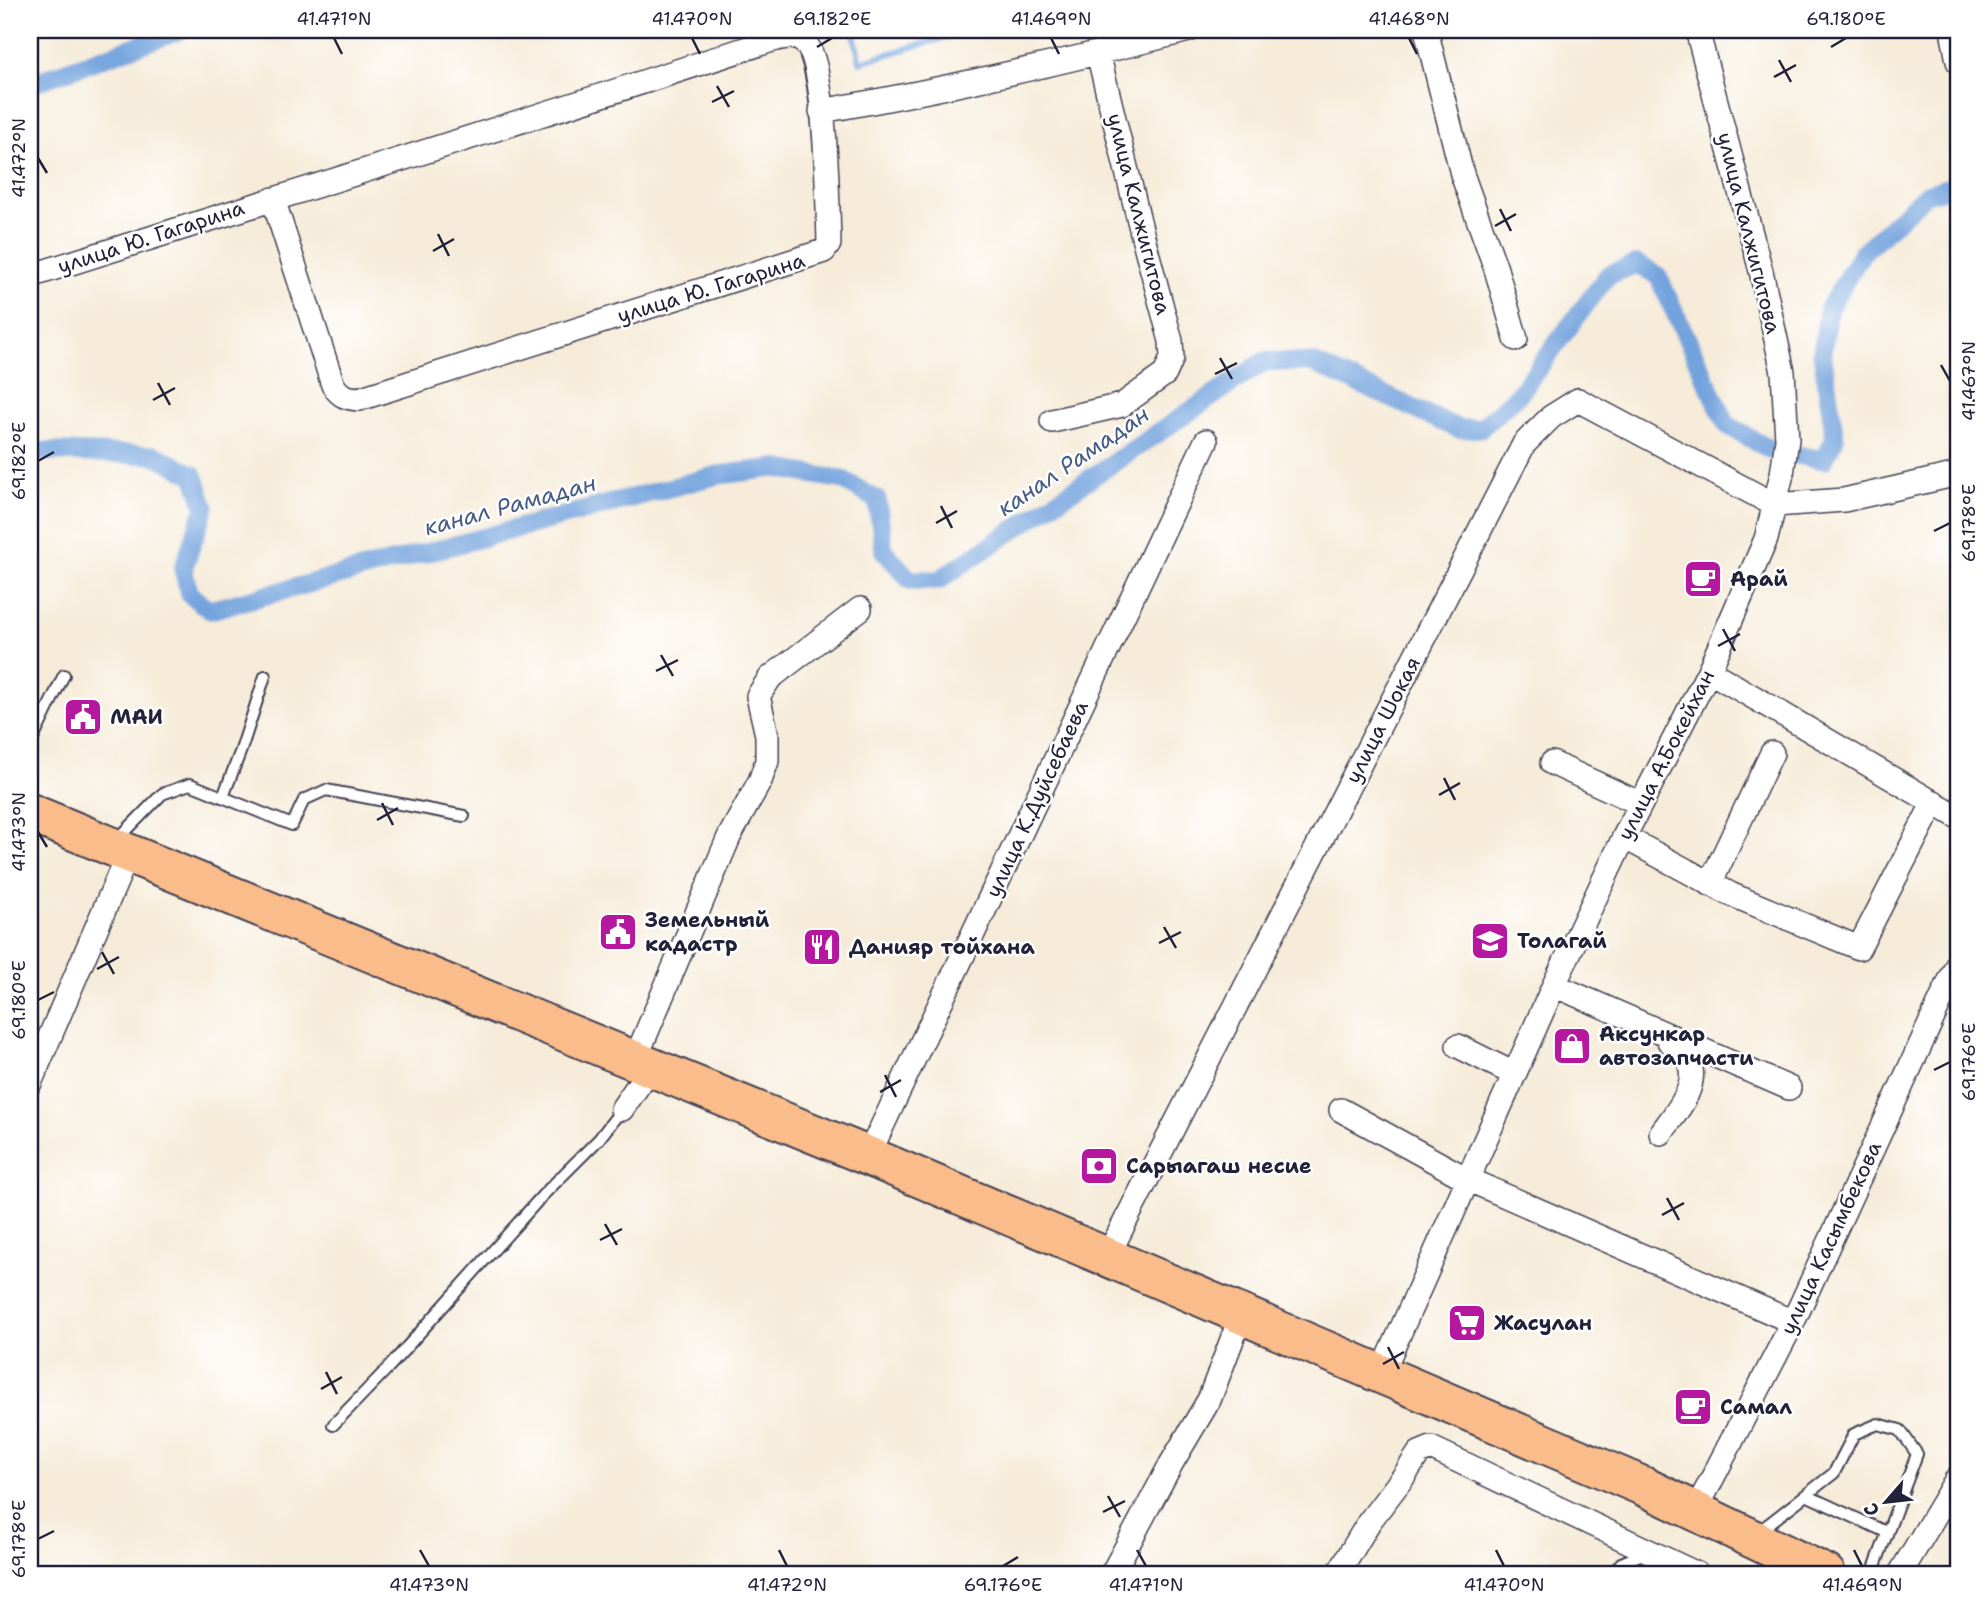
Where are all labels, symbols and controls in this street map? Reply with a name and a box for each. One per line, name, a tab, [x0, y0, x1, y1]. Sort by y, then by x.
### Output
text: 41.471°N	[296, 7, 372, 31]
text: 41.470°N	[652, 7, 732, 31]
text: 69.182°E	[793, 7, 871, 31]
text: 41.469°N	[1011, 7, 1091, 31]
text: 41.468°N	[1368, 7, 1450, 31]
text: 69.180°E	[1806, 7, 1886, 31]
street label: улица Калжигитова	[1100, 110, 1178, 318]
text: 41.472°N	[7, 118, 31, 198]
street label: улица Калжигитова	[1710, 129, 1788, 337]
street label: улица Ю. Гагарина	[54, 194, 248, 280]
street label: улица Ю. Гагарина	[614, 246, 808, 330]
text: 41.467°N	[1957, 341, 1981, 421]
water label: канал Рамадан	[991, 399, 1155, 523]
text: 69.182°E	[7, 422, 31, 500]
water label: канал Рамадан	[421, 468, 599, 542]
text: 69.178°E	[1957, 484, 1981, 562]
cafe icon: Арай	[1682, 558, 1724, 600]
place label: Арай	[1730, 565, 1788, 593]
street label: улица Шокая	[1339, 652, 1427, 788]
street label: улица А.Бокейхан	[1611, 665, 1721, 845]
public building icon: МАИ	[62, 696, 104, 738]
street label: улица К.Дуйсебаева	[979, 696, 1095, 902]
place label: МАИ	[110, 703, 163, 731]
text: 41.473°N	[7, 792, 31, 872]
place label: Земельный кадастр	[645, 906, 770, 958]
public building icon: Земельный кадастр	[597, 911, 639, 953]
school or university icon: Толагай	[1469, 920, 1511, 962]
restaurant icon: Данияр тойхана	[801, 926, 843, 968]
place label: Толагай	[1517, 927, 1607, 955]
place label: Данияр тойхана	[849, 933, 1035, 961]
text: 69.180°E	[7, 960, 31, 1040]
place label: Аксункар автозапчасти	[1599, 1020, 1754, 1072]
text: 69.176°E	[1957, 1023, 1981, 1101]
shop icon: Аксункар автозапчасти	[1551, 1025, 1593, 1067]
street label: улица Касымбекова	[1774, 1137, 1888, 1339]
bank icon: Сарыагаш несие	[1078, 1145, 1120, 1187]
place label: Сарыагаш несие	[1126, 1152, 1312, 1180]
supermarket icon: Жасулан	[1446, 1302, 1488, 1344]
place label: Жасулан	[1494, 1309, 1592, 1337]
cafe icon: Самал	[1672, 1386, 1714, 1428]
place label: Самал	[1720, 1393, 1792, 1421]
north arrow	[1852, 1468, 1922, 1538]
text: С	[1858, 1499, 1885, 1521]
text: 69.178°E	[7, 1500, 31, 1578]
text: 41.473°N	[389, 1573, 469, 1597]
text: 41.472°N	[747, 1573, 827, 1597]
text: 69.176°E	[964, 1573, 1042, 1597]
text: 41.471°N	[1108, 1573, 1184, 1597]
text: 41.470°N	[1464, 1573, 1544, 1597]
text: 41.469°N	[1822, 1573, 1902, 1597]

